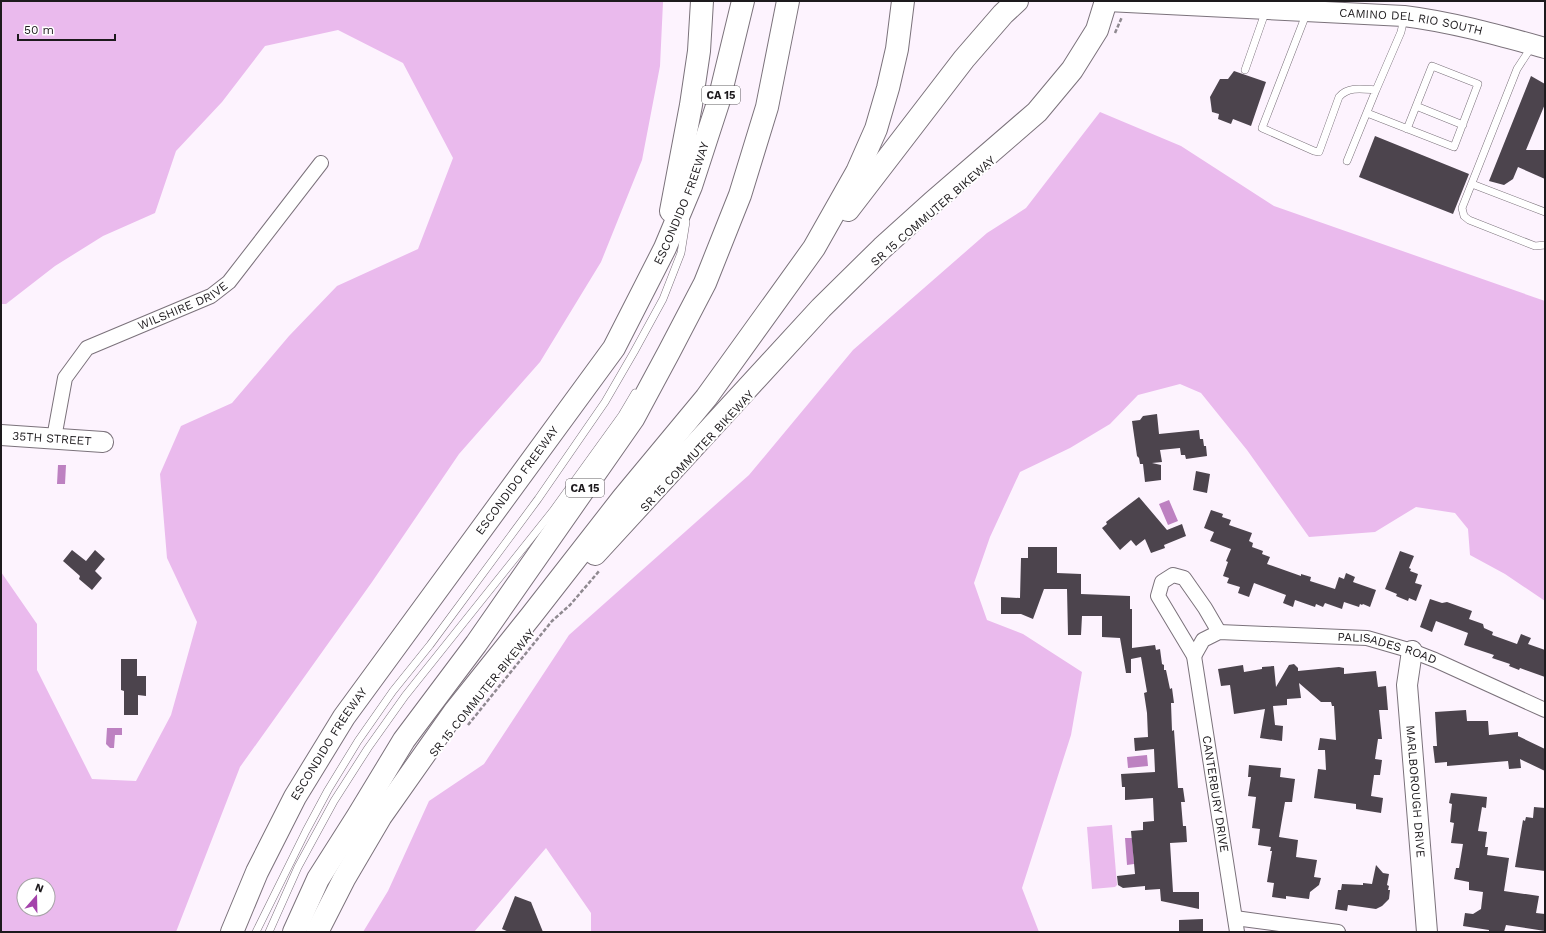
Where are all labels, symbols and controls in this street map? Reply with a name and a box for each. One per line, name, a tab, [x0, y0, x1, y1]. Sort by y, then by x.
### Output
street label: CAMINO DEL RIO SOUTH	[1339, 6, 1484, 38]
scale bar	[18, 16, 115, 42]
text: 50 m	[24, 23, 54, 37]
road number: CA 15	[702, 86, 740, 104]
street label: ESCONDIDO FREEWAY	[651, 140, 712, 267]
street label: SR 15 COMMUTER BIKEWAY	[868, 153, 998, 269]
street label: WILSHIRE DRIVE	[136, 278, 231, 333]
street label: SR 15 COMMUTER BIKEWAY	[637, 387, 757, 514]
street label: ESCONDIDO FREEWAY	[473, 423, 561, 537]
street label: 35TH STREET	[12, 429, 92, 448]
road number: CA 15	[566, 479, 604, 497]
street label: SR 15 COMMUTER BIKEWAY	[426, 626, 538, 760]
street label: PALISADES ROAD	[1337, 630, 1439, 667]
street label: ESCONDIDO FREEWAY	[288, 685, 370, 803]
street label: MARLBOROUGH DRIVE	[1403, 725, 1428, 858]
street label: CANTERBURY DRIVE	[1199, 735, 1232, 854]
north arrow	[16, 877, 56, 917]
text: N	[33, 881, 45, 896]

